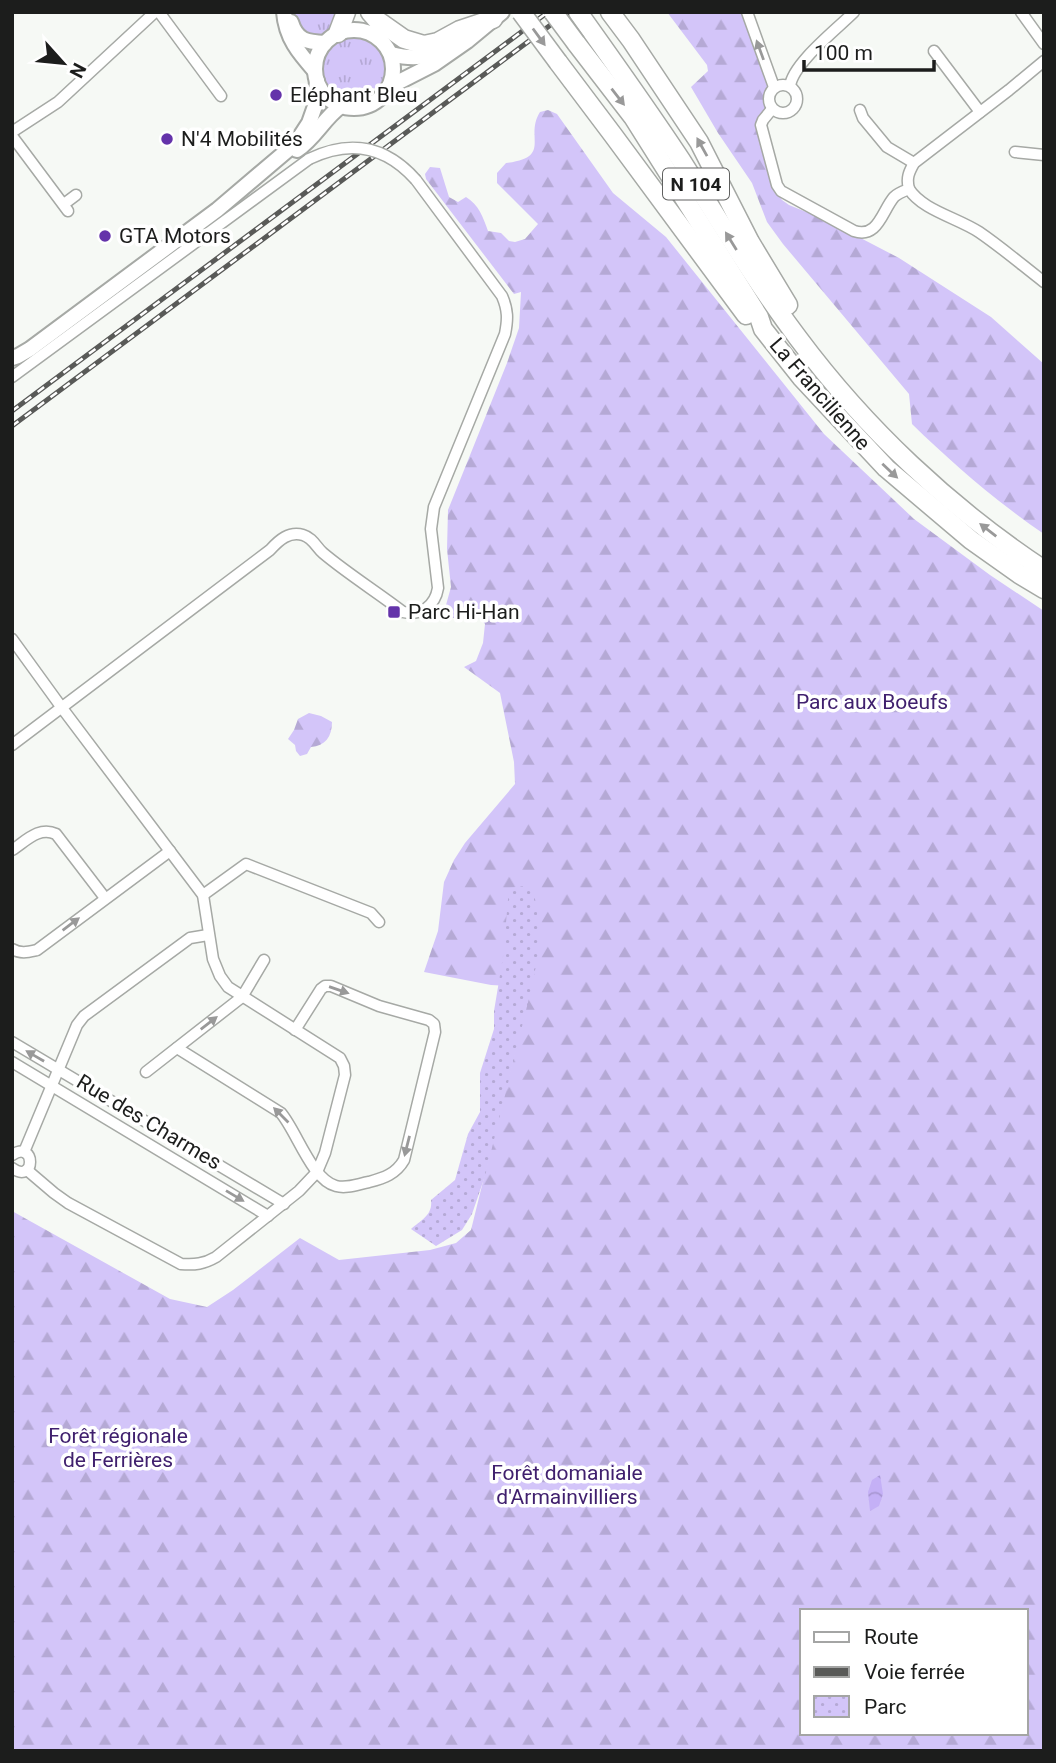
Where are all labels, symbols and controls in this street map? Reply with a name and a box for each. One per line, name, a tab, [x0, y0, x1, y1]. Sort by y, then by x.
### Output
north arrow	[28, 28, 98, 98]
one-way arrow	[532, 28, 546, 47]
scale bar	[804, 28, 934, 72]
one-way arrow	[754, 40, 765, 61]
text: 100 m	[814, 41, 873, 65]
text: N	[64, 59, 91, 82]
place label: Eléphant Bleu	[290, 83, 418, 107]
marker: Eléphant Bleu	[268, 87, 284, 103]
one-way arrow	[610, 88, 625, 106]
place label: N'4 Mobilités	[181, 127, 303, 151]
marker: N'4 Mobilités	[159, 131, 175, 147]
one-way arrow	[696, 138, 708, 157]
road number: N 104	[663, 168, 729, 200]
place label: GTA Motors	[119, 224, 231, 248]
marker: GTA Motors	[97, 228, 113, 244]
one-way arrow	[725, 231, 738, 250]
street label: La Francilienne	[765, 333, 875, 455]
one-way arrow	[881, 462, 898, 478]
one-way arrow	[980, 523, 998, 538]
place label: Parc Hi-Han	[408, 600, 520, 624]
marker: Parc Hi-Han	[386, 604, 402, 620]
park label: Parc aux Boeufs	[796, 690, 948, 714]
one-way arrow	[61, 917, 79, 932]
one-way arrow	[329, 985, 350, 996]
one-way arrow	[200, 1015, 218, 1030]
one-way arrow	[25, 1050, 45, 1062]
street label: Rue des Charmes	[73, 1069, 225, 1175]
one-way arrow	[273, 1107, 289, 1124]
one-way arrow	[401, 1136, 412, 1158]
one-way arrow	[226, 1190, 245, 1203]
park label: Forêt régionale de Ferrières	[48, 1424, 188, 1472]
park label: Forêt domaniale d'Armainvilliers	[491, 1461, 643, 1509]
legend	[800, 1609, 1028, 1735]
text: Route	[864, 1625, 919, 1649]
text: Voie ferrée	[864, 1660, 965, 1684]
text: Parc	[864, 1695, 906, 1719]

